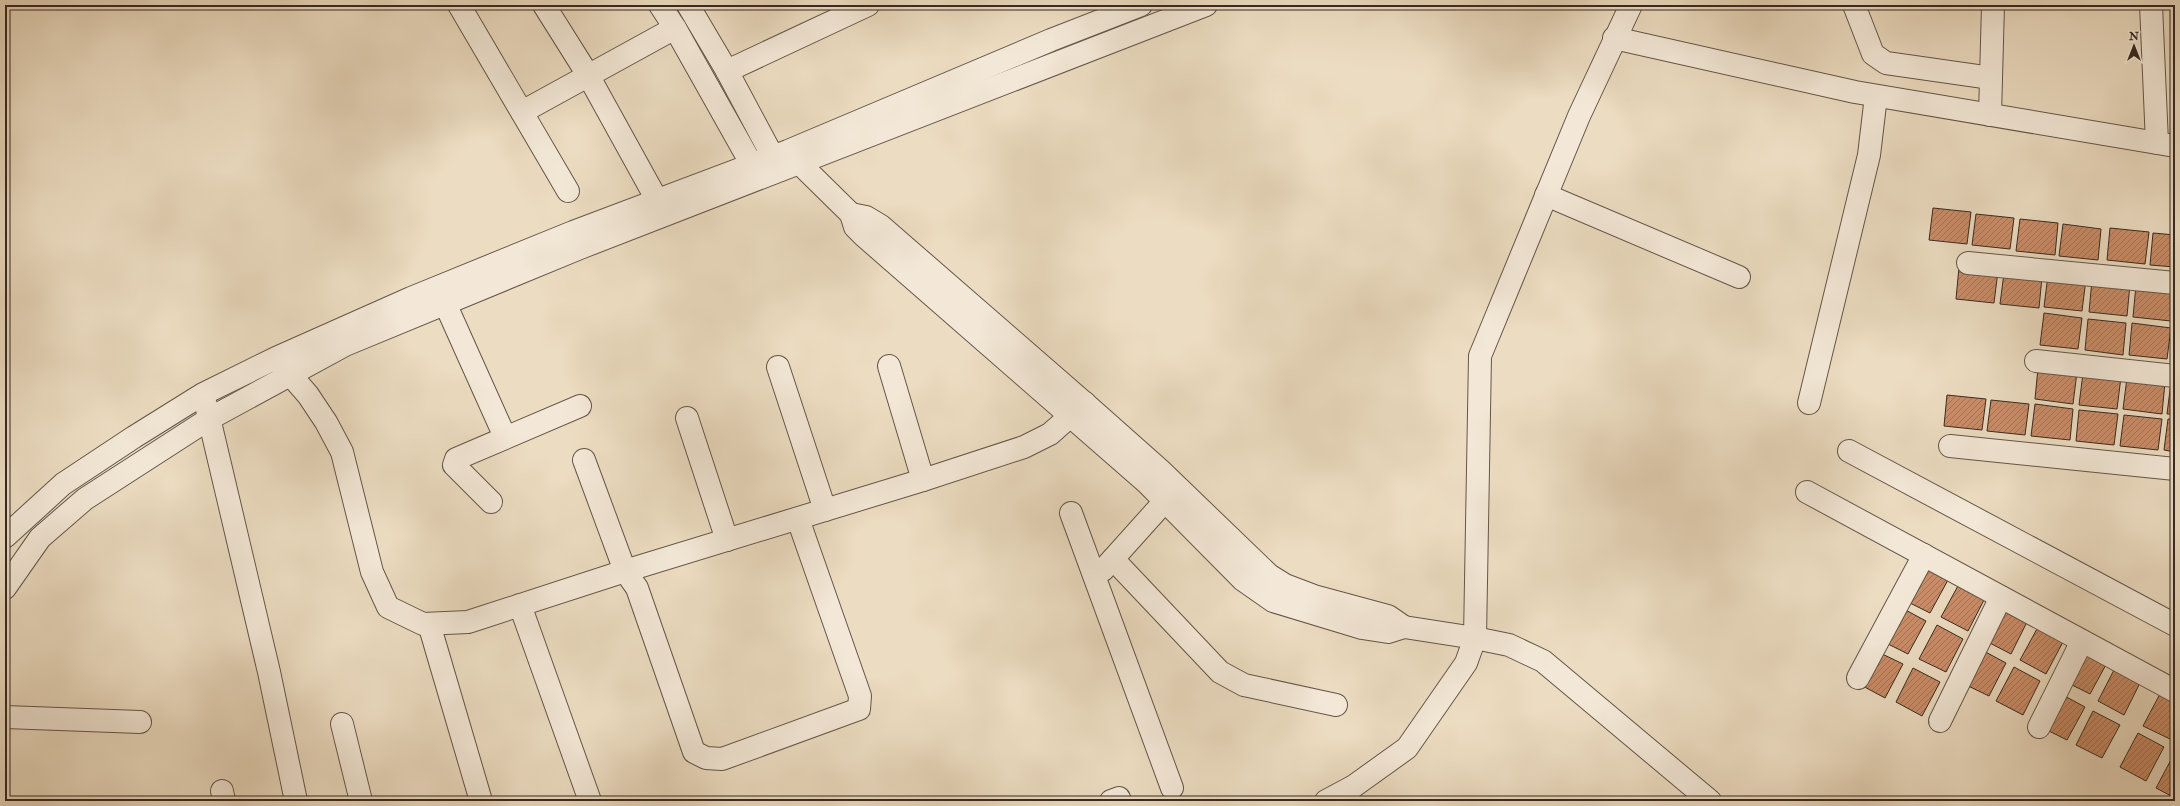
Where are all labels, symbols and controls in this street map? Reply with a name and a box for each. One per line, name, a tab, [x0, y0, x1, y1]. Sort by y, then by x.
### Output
north arrow	[2114, 26, 2154, 66]
text: N	[2128, 30, 2140, 43]

